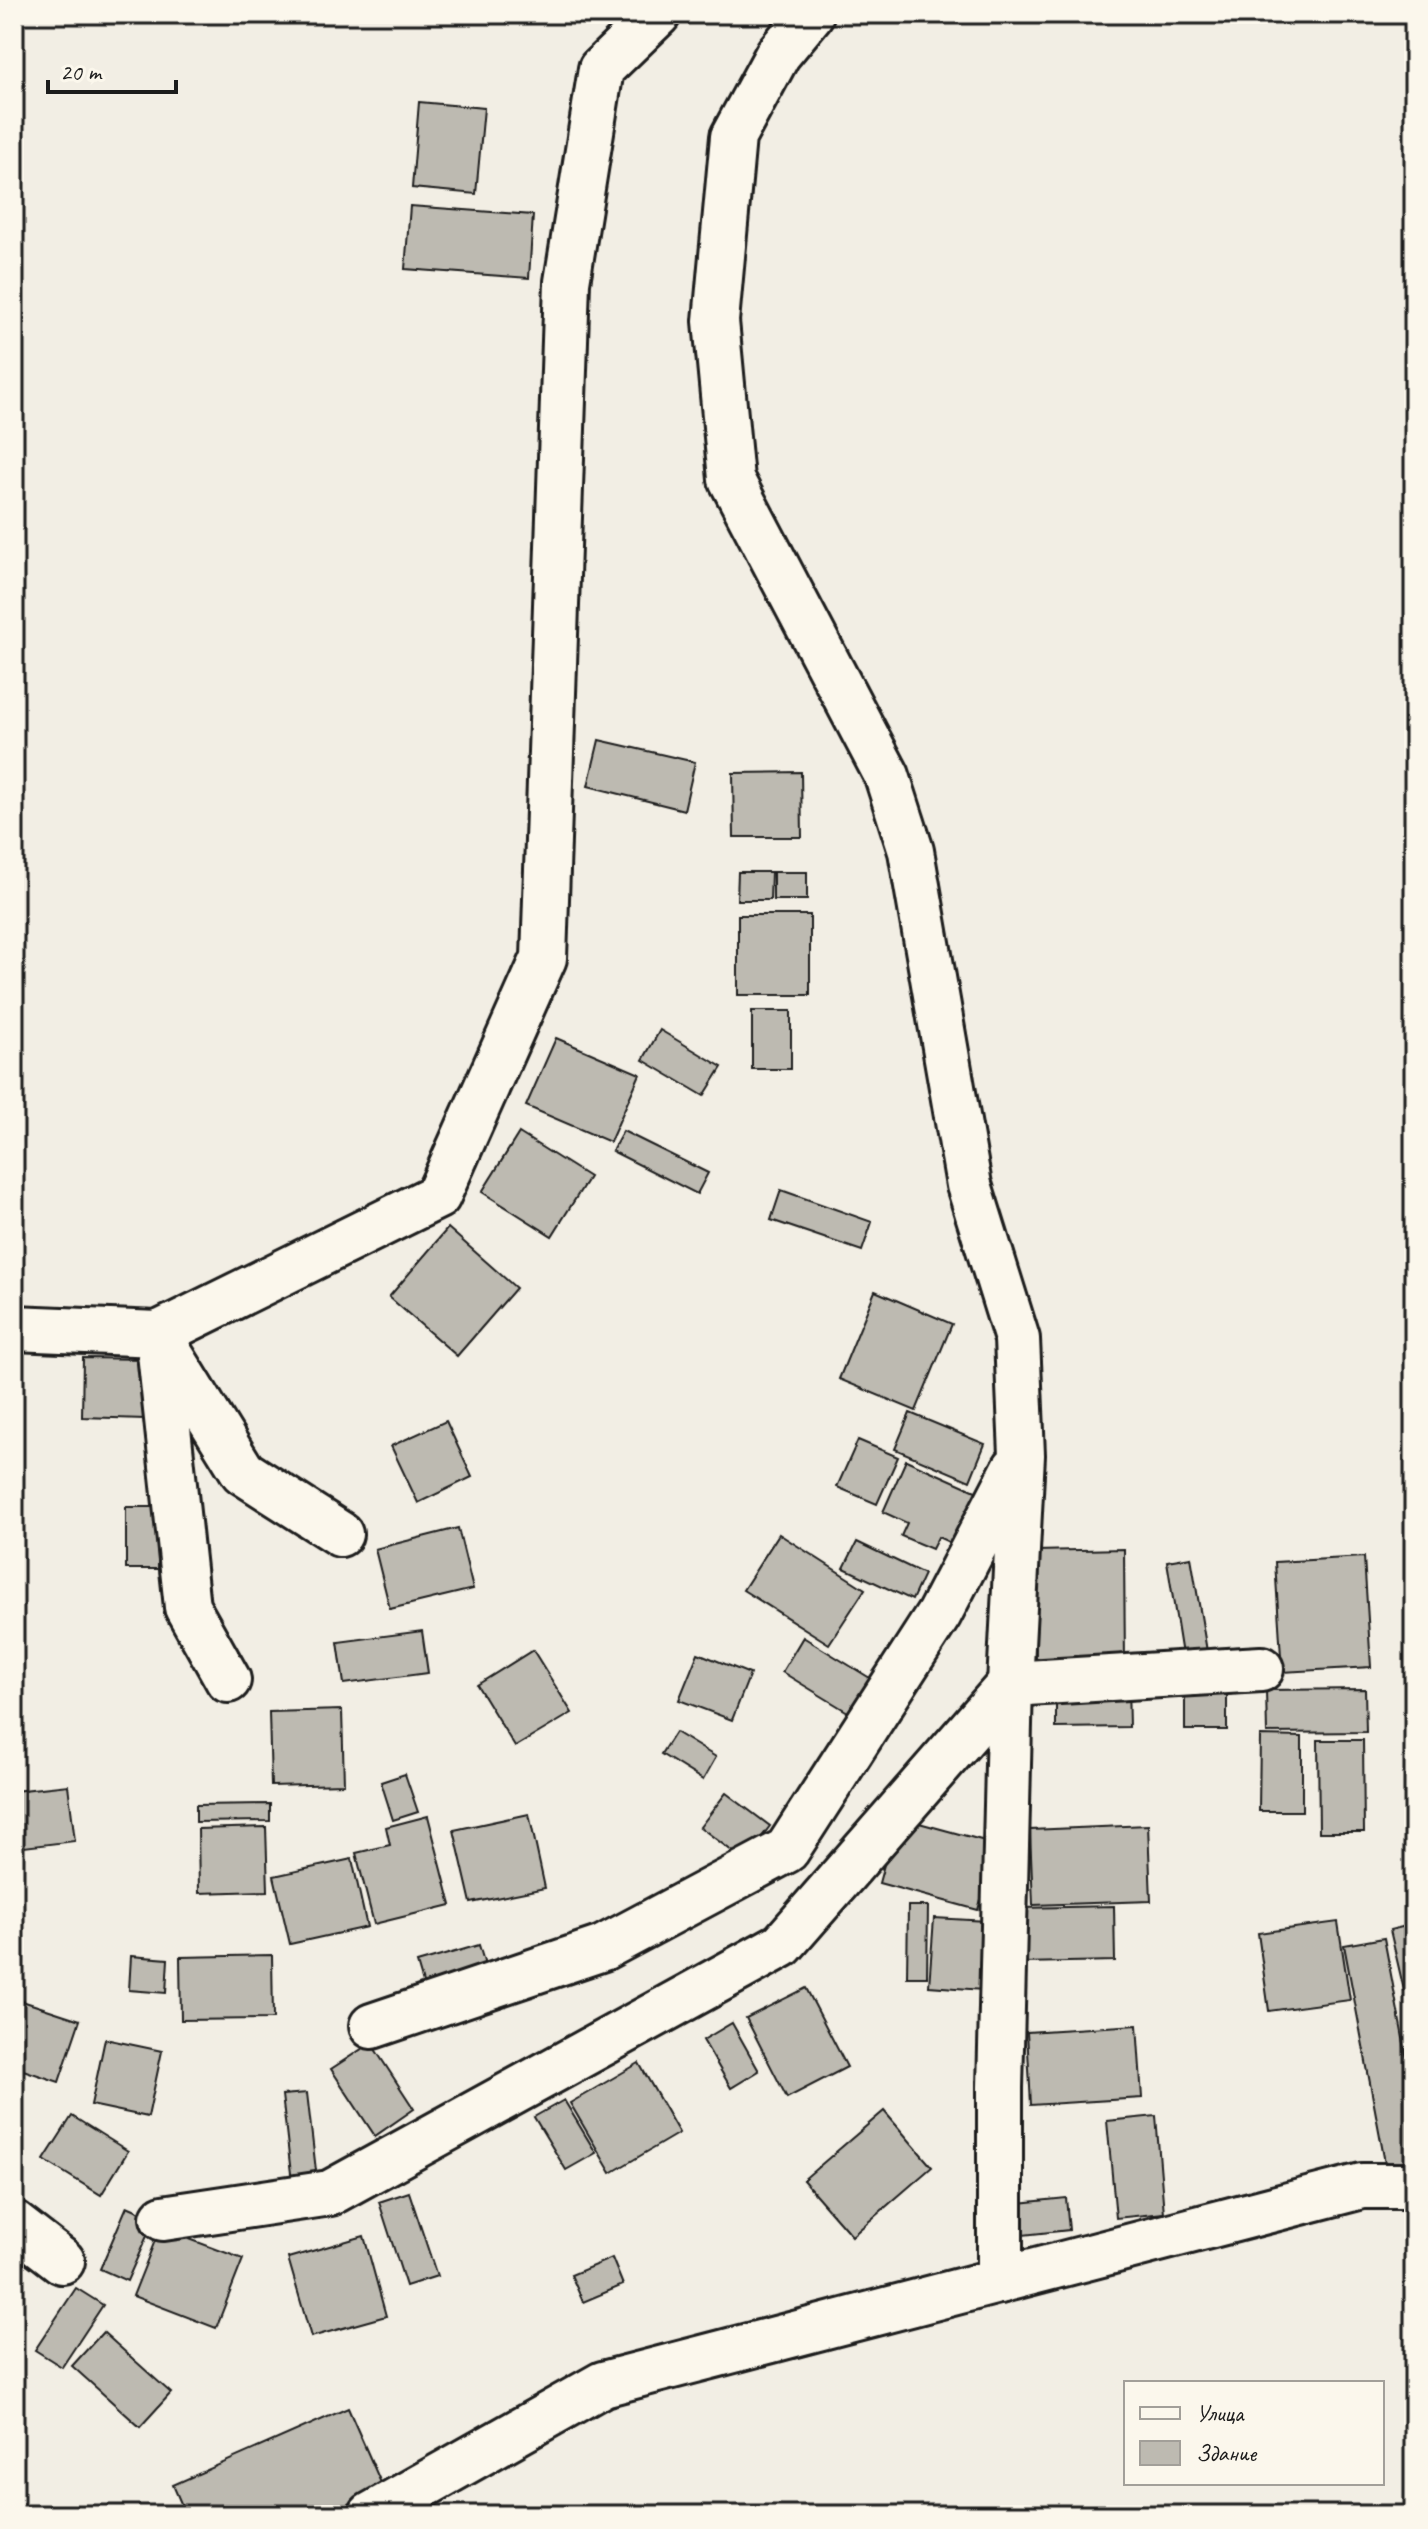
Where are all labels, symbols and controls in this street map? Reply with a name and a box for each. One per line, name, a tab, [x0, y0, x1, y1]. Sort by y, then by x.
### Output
scale bar	[48, 44, 176, 94]
text: 20 m	[60, 57, 103, 87]
legend	[1124, 2381, 1384, 2485]
text: Улица	[1196, 2398, 1245, 2428]
text: Здание	[1196, 2438, 1258, 2468]

